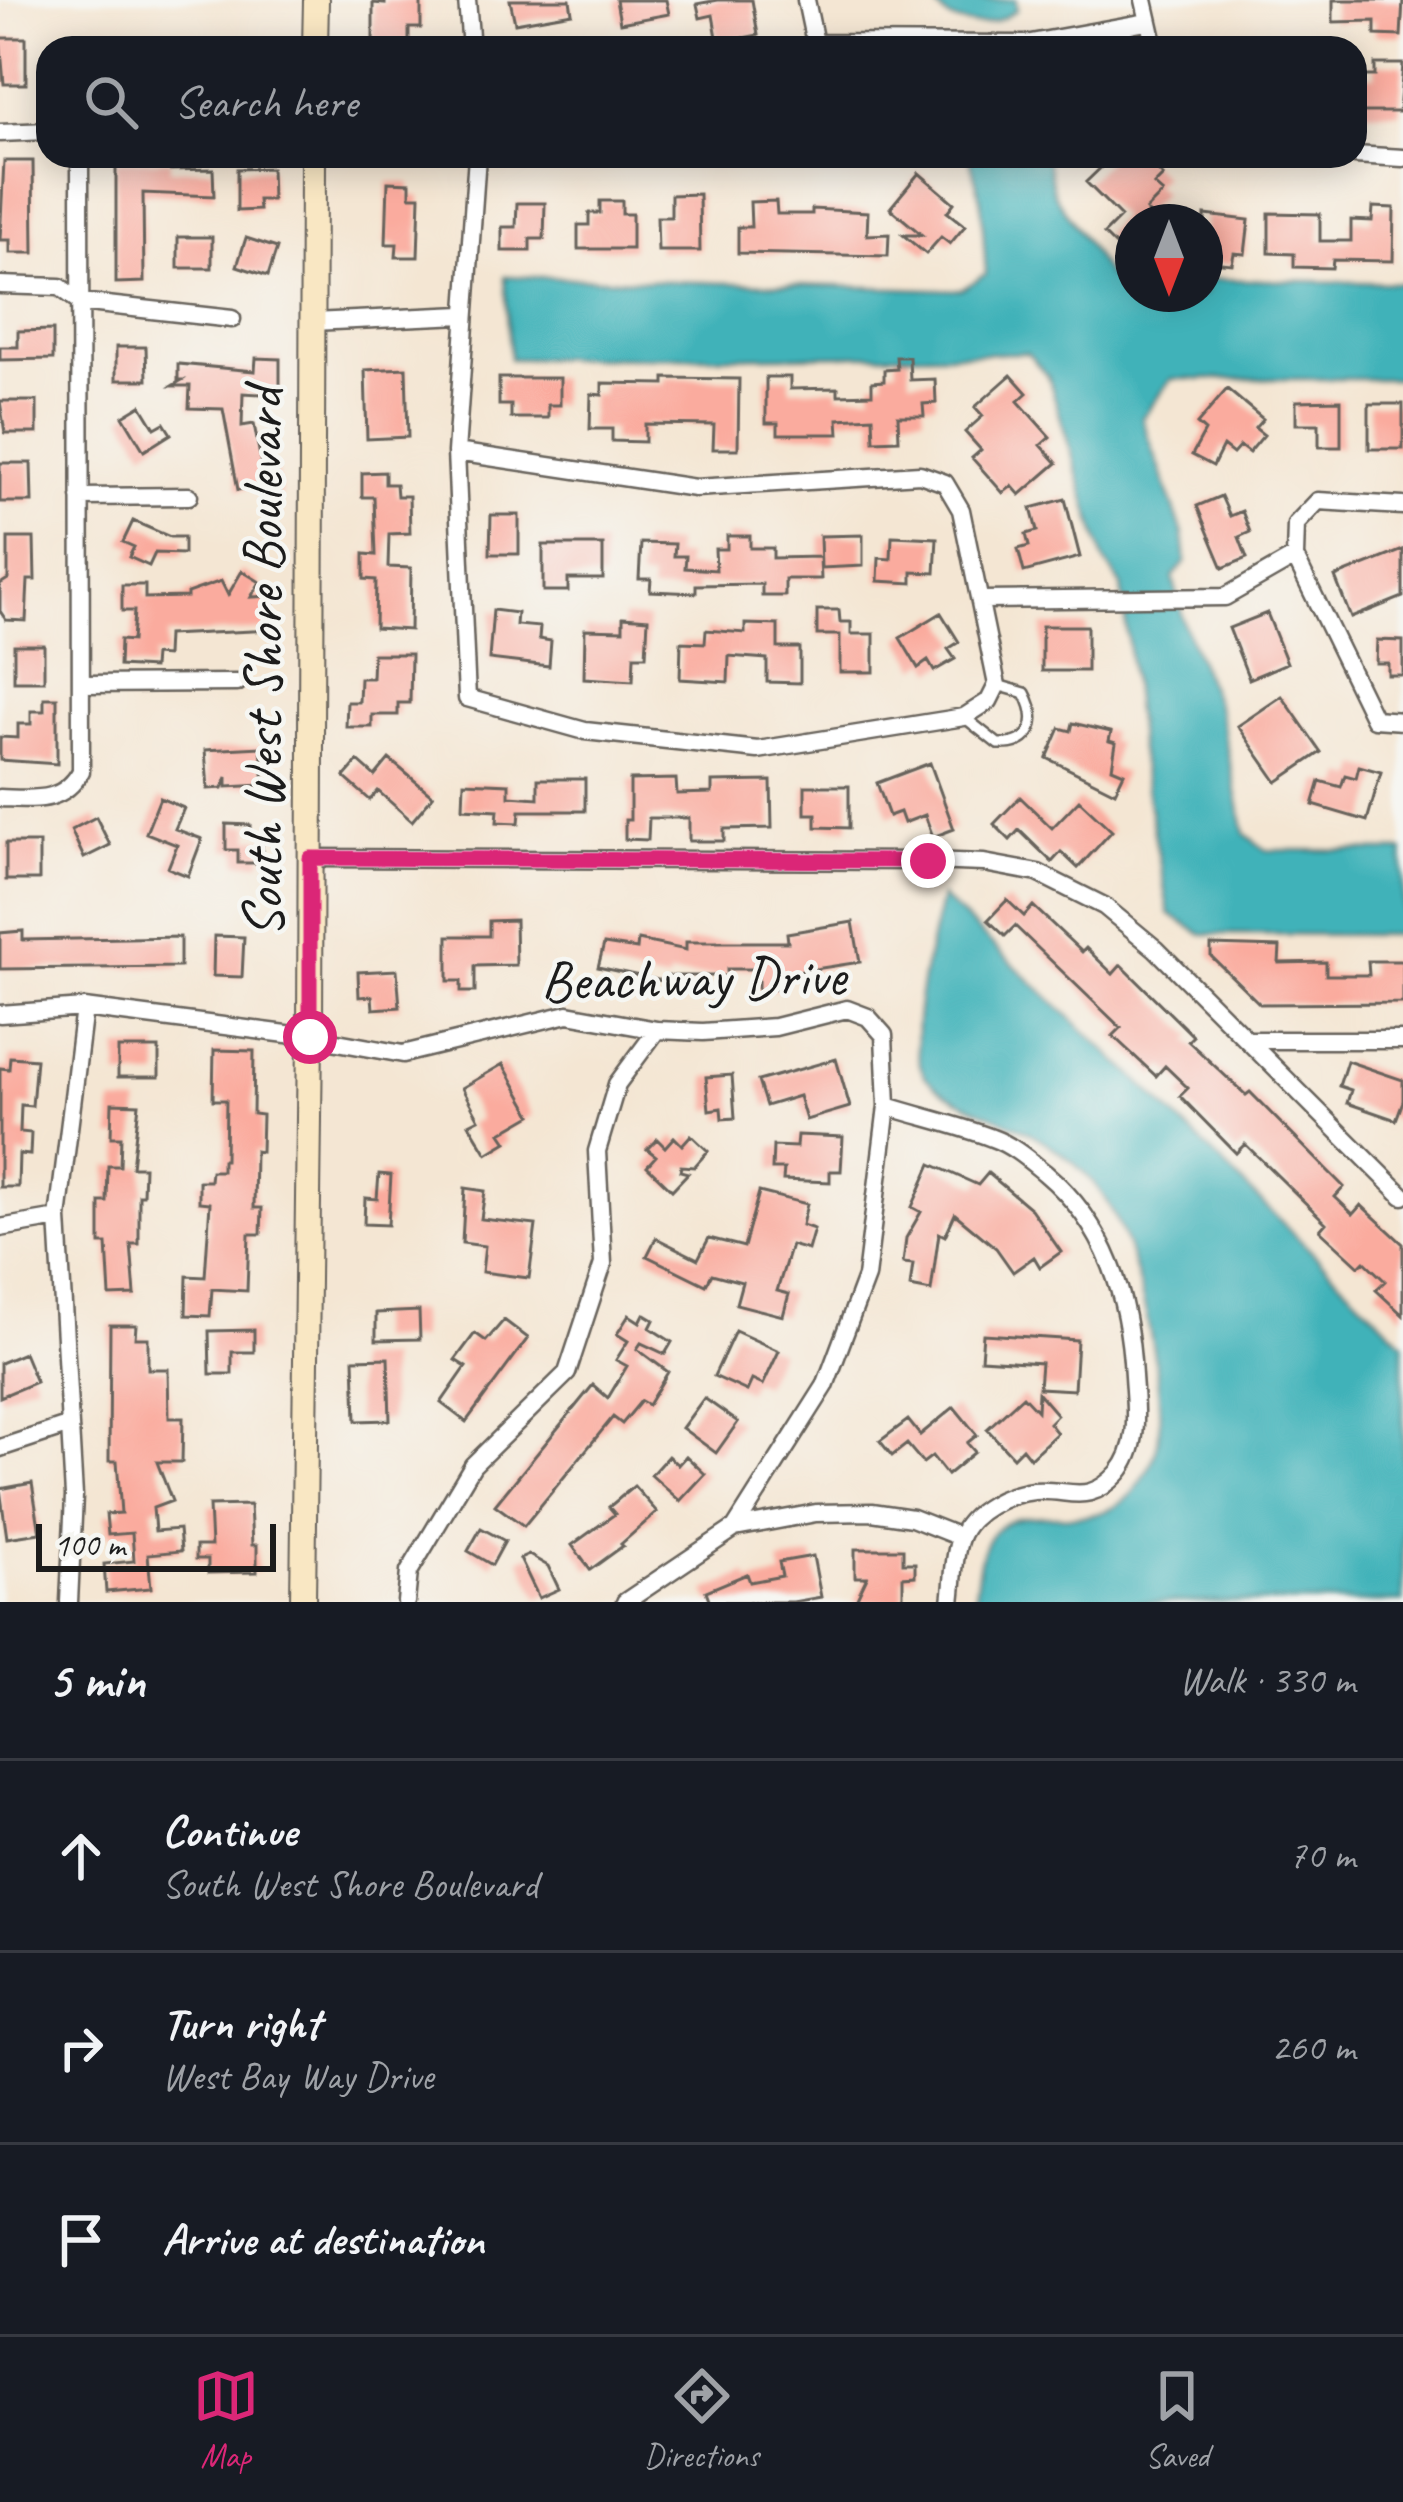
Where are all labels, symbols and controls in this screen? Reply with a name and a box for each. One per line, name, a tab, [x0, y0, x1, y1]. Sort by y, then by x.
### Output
search box	[36, 36, 1367, 168]
icon: search	[78, 69, 144, 135]
text: Search here	[174, 74, 357, 131]
north arrow	[1115, 204, 1223, 312]
street label: South West Shore Boulevard	[227, 380, 299, 938]
route end	[901, 834, 955, 888]
street label: Beachway Drive	[540, 939, 849, 1017]
route start	[283, 1010, 337, 1064]
scale bar	[36, 1518, 276, 1571]
text: 100 m	[54, 1524, 125, 1566]
text: 5 min	[48, 1648, 145, 1712]
text: Walk · 330 m	[1179, 1656, 1355, 1705]
text: Continue	[162, 1803, 296, 1860]
icon: ahead	[48, 1823, 114, 1889]
text: 70 m	[1289, 1831, 1355, 1880]
text: South West Shore Boulevard	[162, 1860, 538, 1909]
text: Turn right	[162, 1995, 320, 2052]
icon: right	[48, 2015, 114, 2081]
text: 260 m	[1271, 2023, 1355, 2072]
text: West Bay Way Drive	[162, 2052, 433, 2101]
icon: arrive	[48, 2207, 114, 2273]
text: Arrive at destination	[162, 2211, 484, 2268]
tab: Map	[193, 2363, 259, 2477]
tab: Directions	[644, 2363, 759, 2477]
tab: Saved	[1144, 2363, 1210, 2477]

